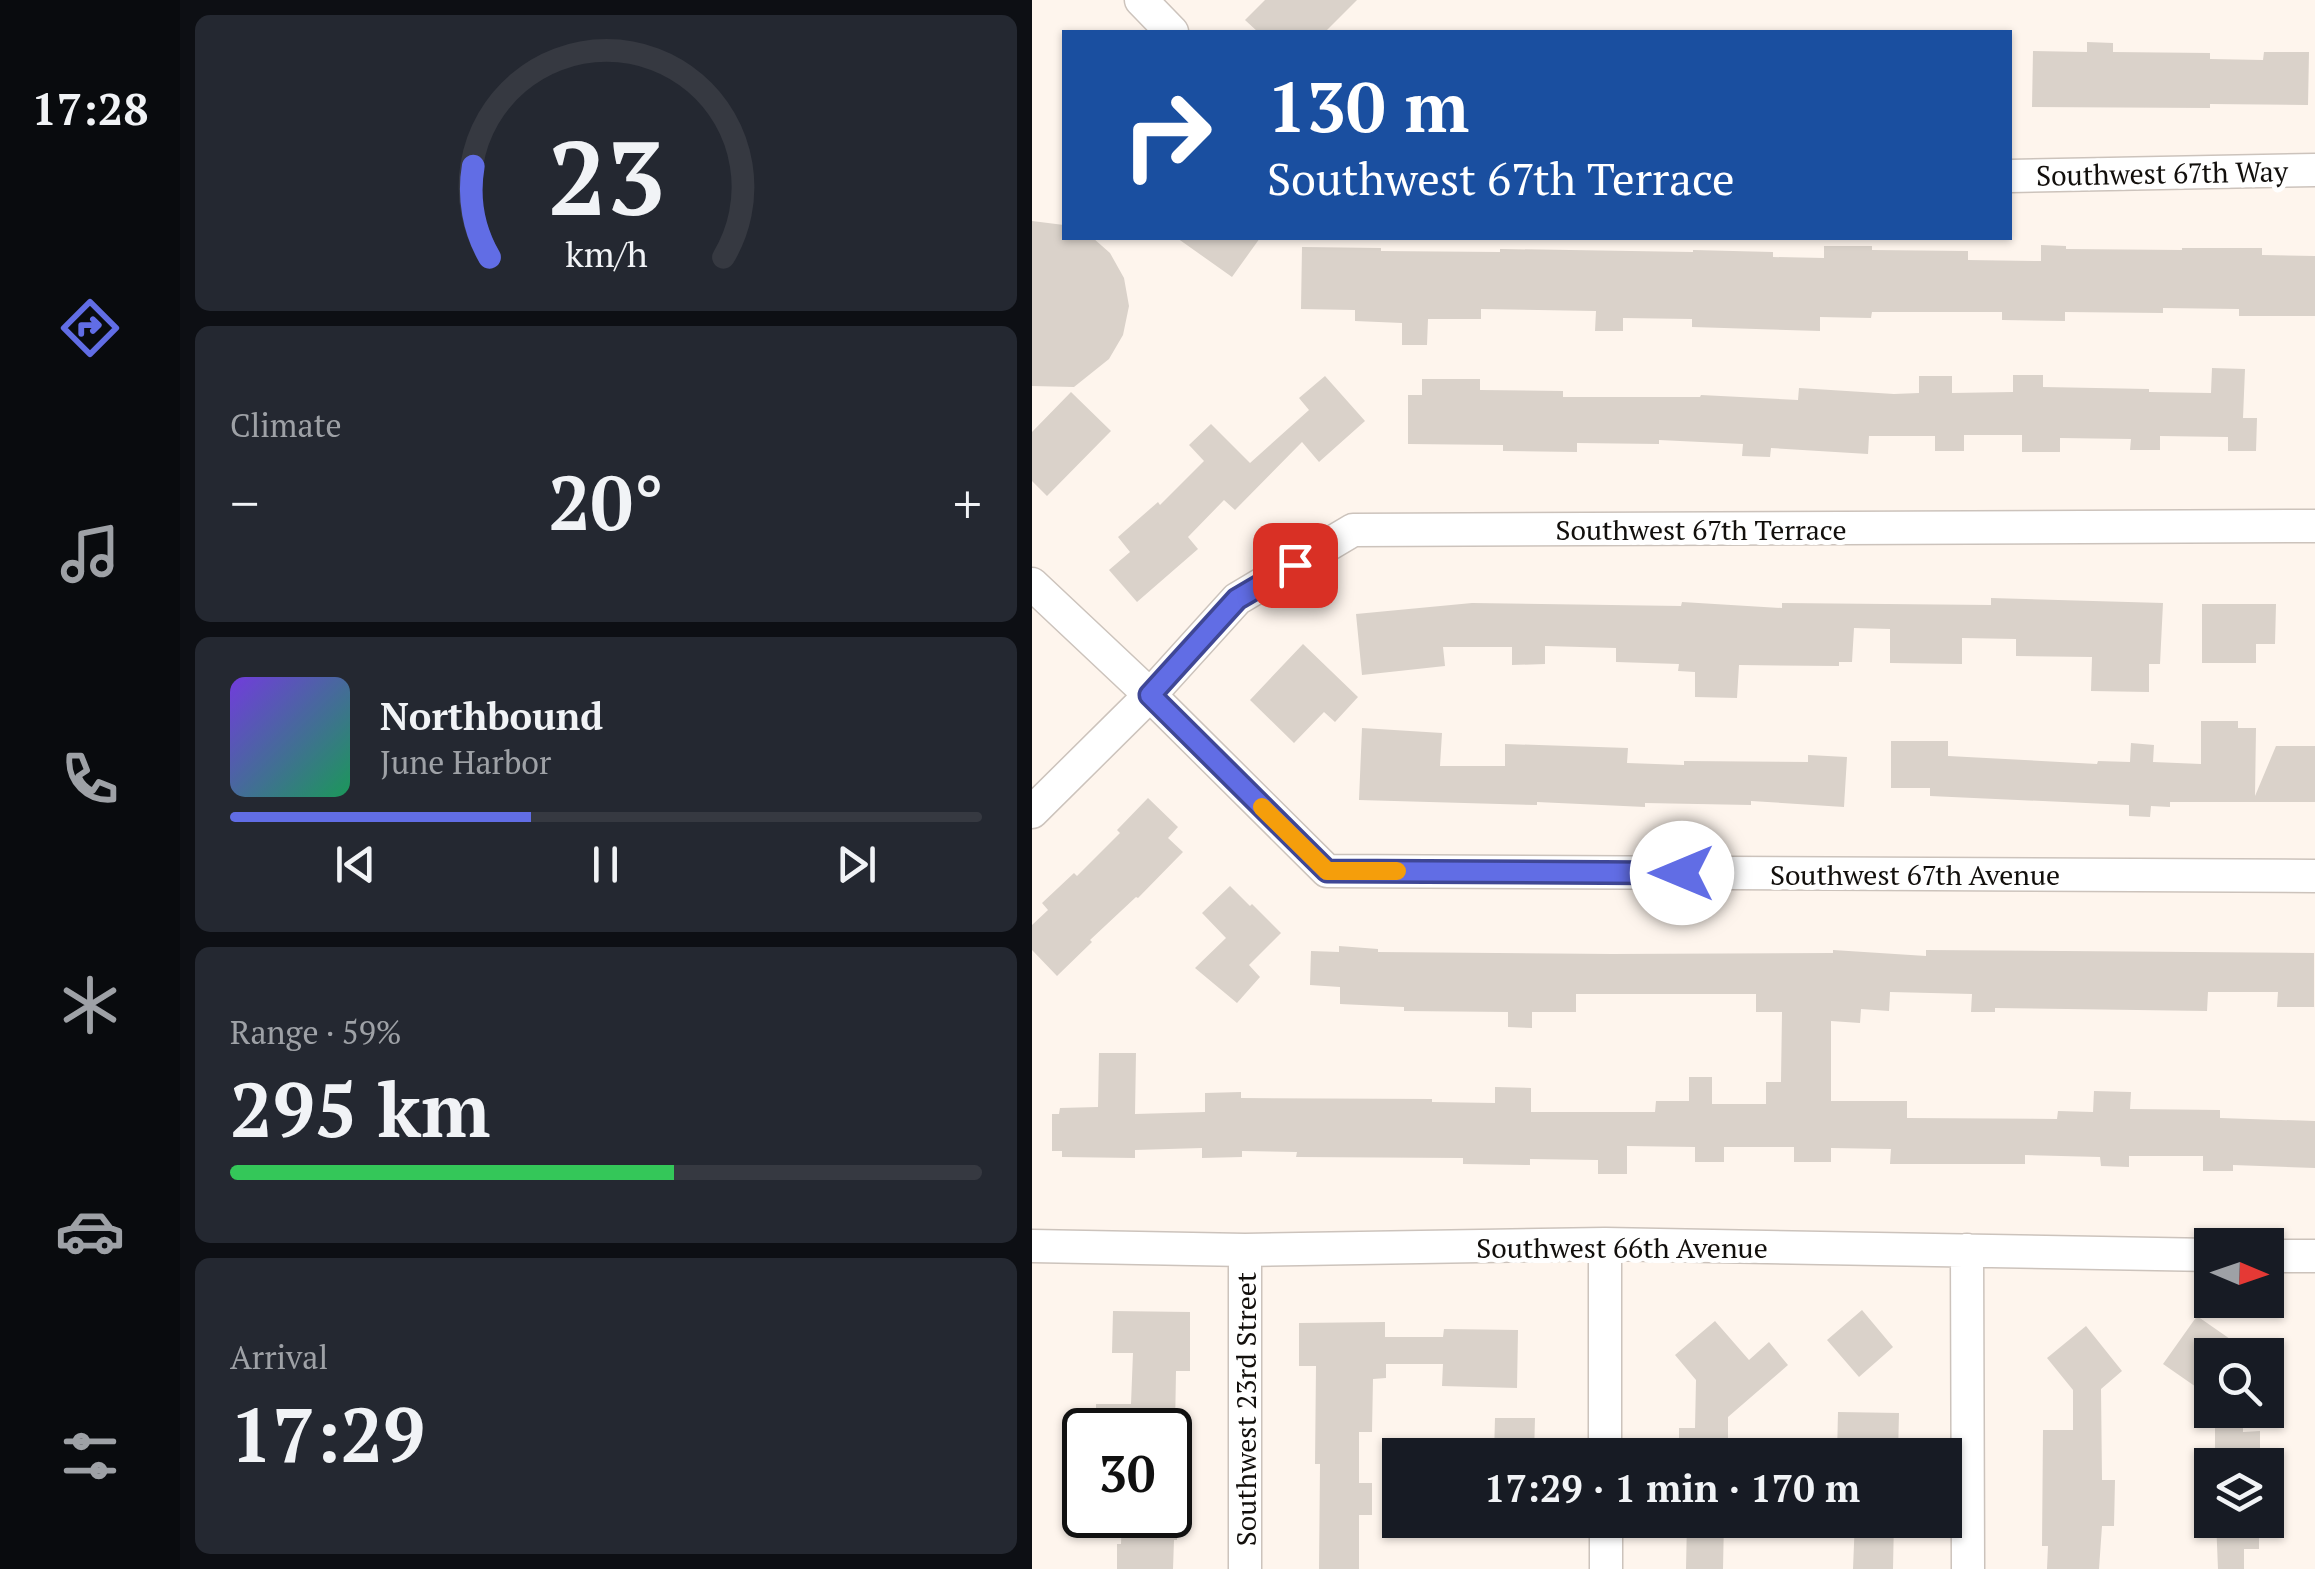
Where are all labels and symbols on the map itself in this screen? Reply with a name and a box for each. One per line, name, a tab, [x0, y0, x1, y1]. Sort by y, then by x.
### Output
street label: Southwest 67th Way	[2036, 152, 2289, 194]
street label: Southwest 67th Terrace	[1555, 511, 1847, 548]
pin	[1253, 523, 1338, 608]
position arrow	[1630, 821, 1734, 925]
street label: Southwest 67th Avenue	[1770, 856, 2060, 893]
north arrow	[2194, 1228, 2284, 1318]
street label: Southwest 66th Avenue	[1476, 1229, 1768, 1266]
street label: Southwest 23rd Street	[1227, 1271, 1264, 1546]
speed limit sign: 30	[1062, 1408, 1192, 1538]

